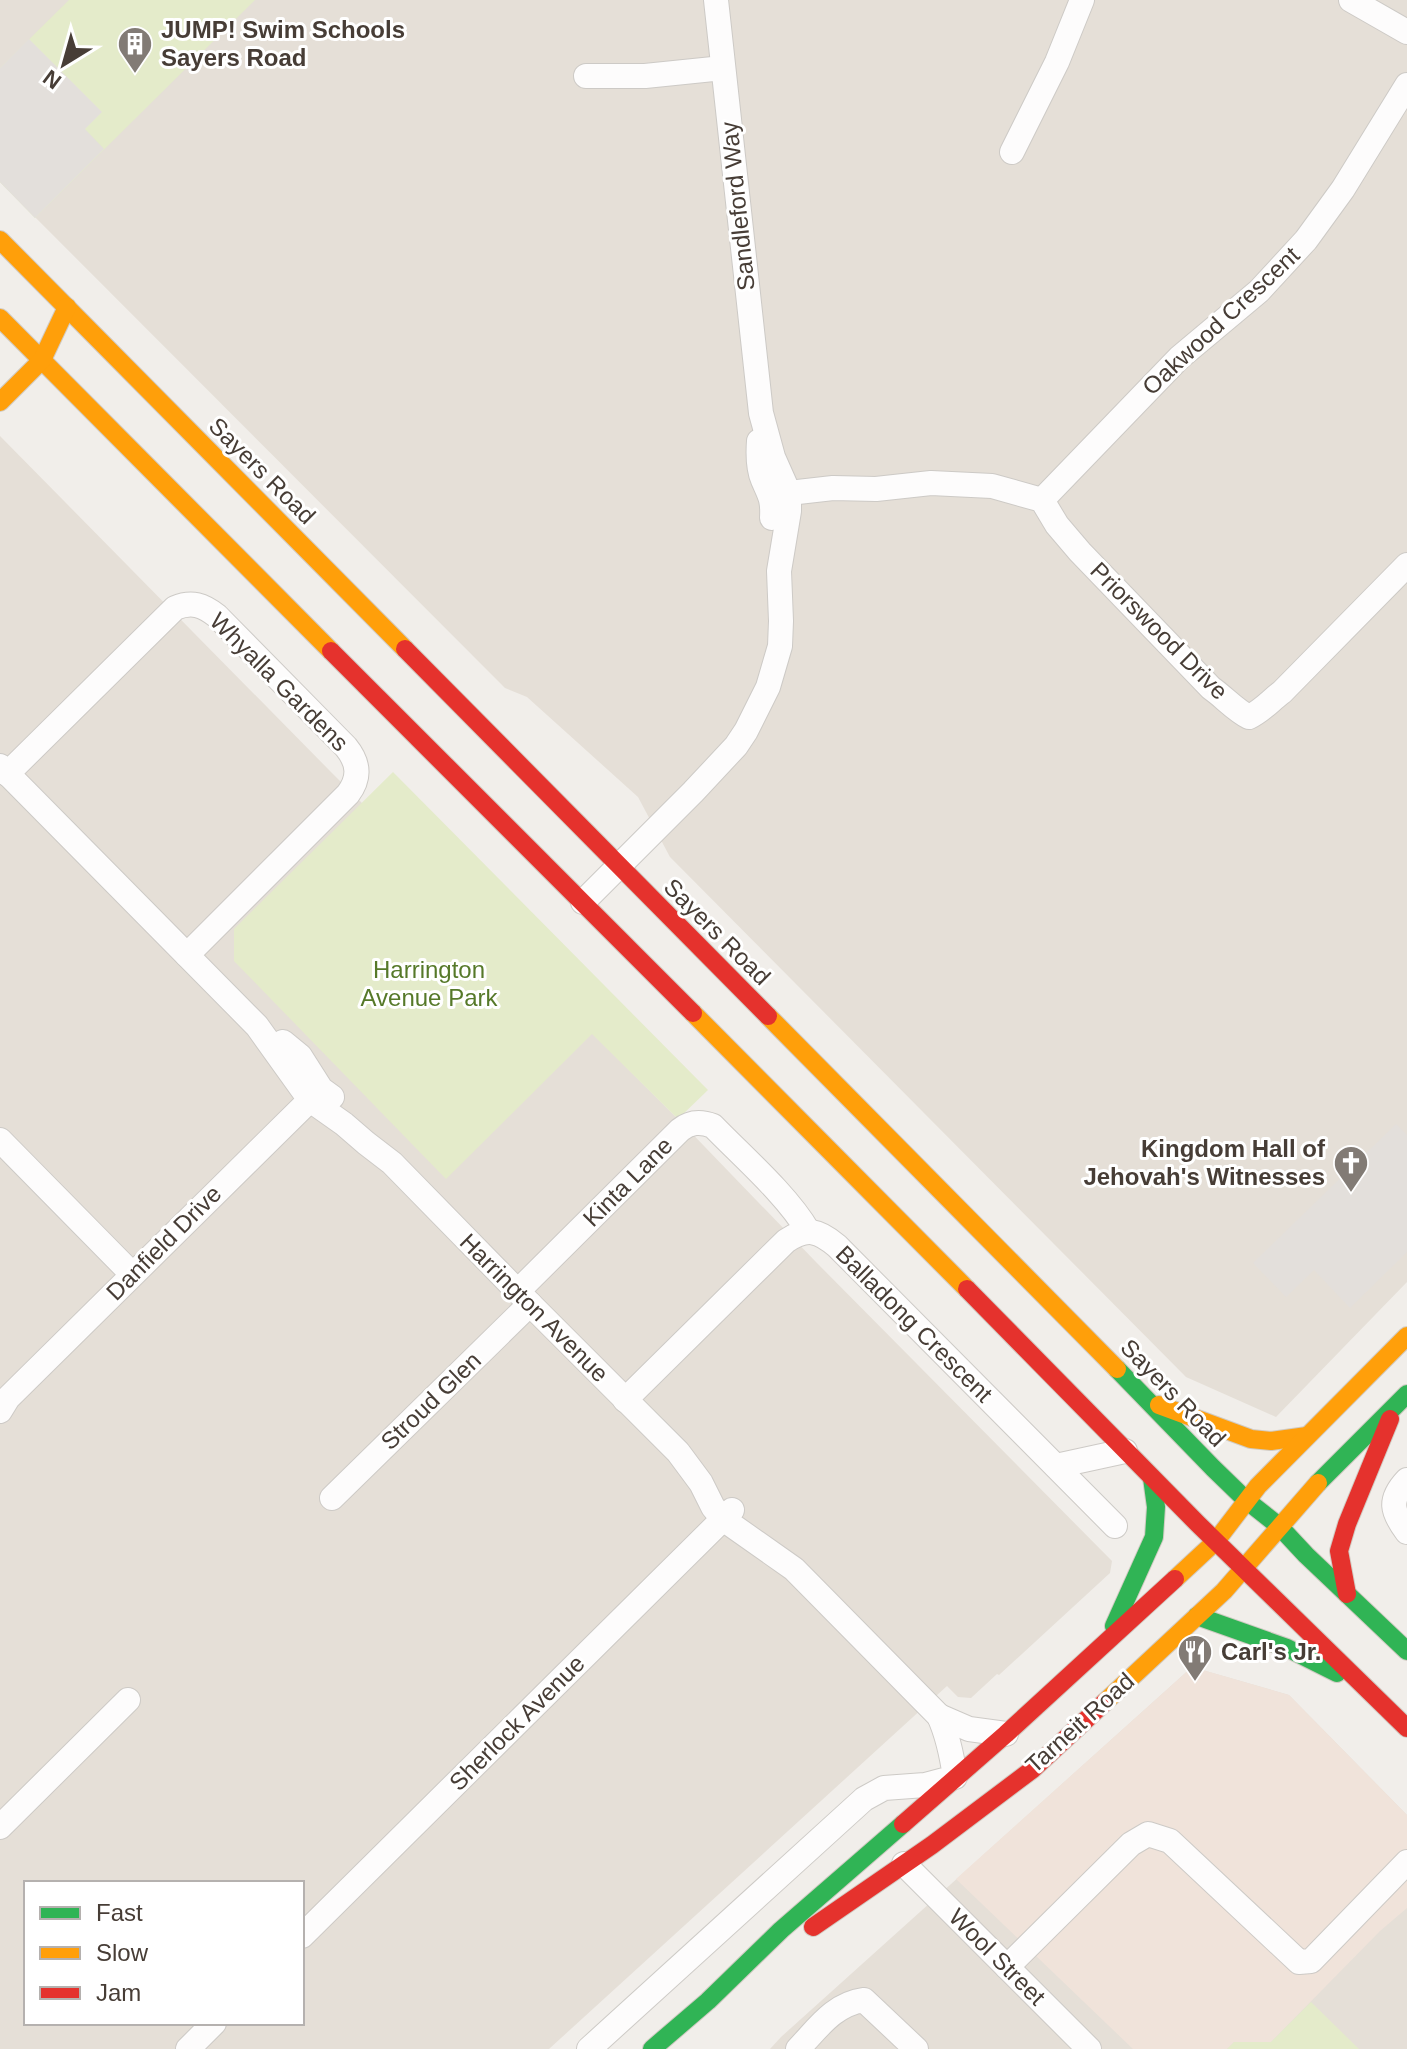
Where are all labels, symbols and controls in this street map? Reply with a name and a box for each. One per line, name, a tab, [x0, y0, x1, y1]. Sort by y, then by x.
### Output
place label: JUMP! Swim Schools Sayers Road	[161, 16, 405, 71]
north arrow	[24, 24, 104, 104]
building icon: JUMP! Swim Schools Sayers Road	[116, 25, 154, 75]
text: N	[38, 65, 66, 94]
street label: Sandleford Way	[715, 120, 760, 292]
street label: Oakwood Crescent	[1137, 241, 1305, 400]
street label: Sayers Road	[204, 412, 321, 529]
street label: Priorswood Drive	[1085, 556, 1234, 705]
street label: Whyalla Gardens	[205, 607, 354, 756]
street label: Sayers Road	[659, 873, 776, 990]
park label: Harrington Avenue Park	[361, 956, 498, 1011]
street label: Kinta Lane	[578, 1132, 678, 1232]
place label: Kingdom Hall of Jehovah's Witnesses	[1083, 1135, 1326, 1190]
church icon: Kingdom Hall of Jehovah's Witnesses	[1332, 1144, 1370, 1194]
street label: Danfield Drive	[101, 1180, 226, 1305]
street label: Harrington Avenue	[455, 1228, 614, 1387]
street label: Balladong Crescent	[831, 1240, 998, 1407]
street label: Sayers Road	[1115, 1333, 1231, 1452]
street label: Stroud Glen	[375, 1346, 486, 1455]
restaurant icon: Carl's Jr.	[1176, 1633, 1214, 1683]
place label: Carl's Jr.	[1221, 1638, 1321, 1665]
street label: Sherlock Avenue	[444, 1650, 590, 1796]
street label: Tarneit Road	[1020, 1667, 1139, 1778]
legend	[24, 1881, 304, 2025]
text: Fast	[96, 1899, 143, 1926]
street label: Wool Street	[944, 1903, 1051, 2011]
text: Slow	[96, 1939, 149, 1966]
text: Jam	[96, 1979, 141, 2006]

